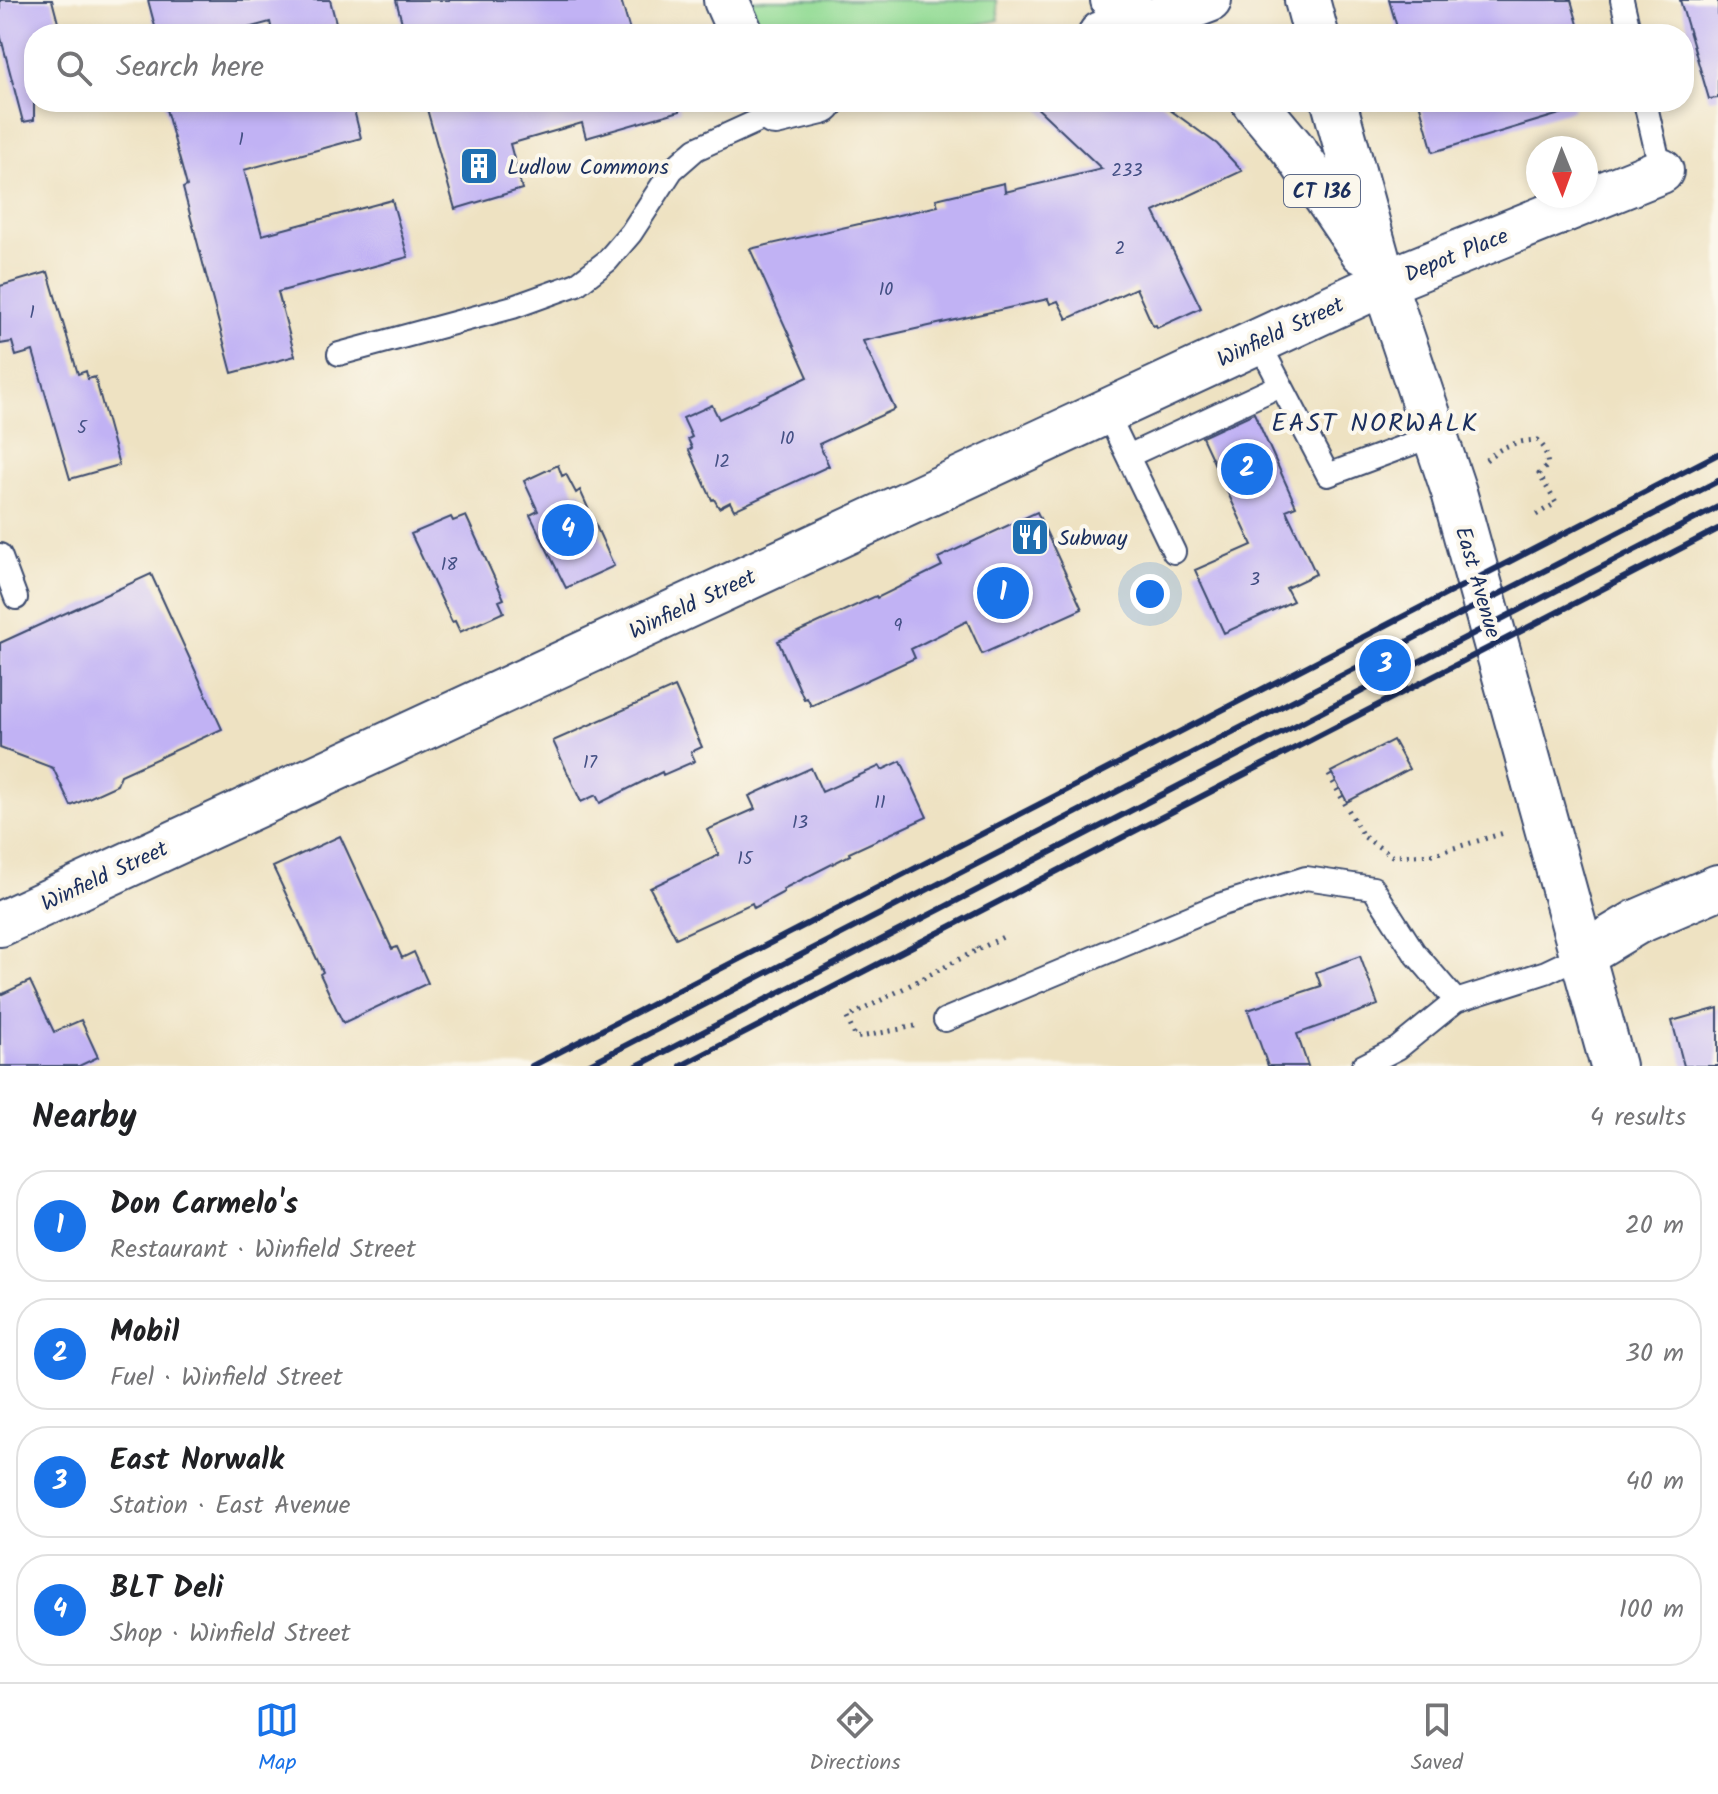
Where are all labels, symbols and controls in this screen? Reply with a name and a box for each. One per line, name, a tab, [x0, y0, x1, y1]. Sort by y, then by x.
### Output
search box	[24, 24, 1694, 112]
text: Search here	[116, 44, 264, 92]
icon: search	[52, 46, 96, 90]
house number: 1	[238, 126, 244, 155]
north arrow	[1526, 136, 1598, 208]
building icon: Ludlow Commons	[458, 145, 500, 187]
place label: Ludlow Commons	[507, 151, 669, 186]
house number: 233	[1111, 157, 1143, 186]
road number: CT 136	[1284, 175, 1360, 207]
street label: Depot Place	[1400, 220, 1514, 293]
house number: 2	[1115, 235, 1125, 264]
house number: 10	[879, 276, 893, 305]
street label: Winfield Street	[1212, 288, 1351, 378]
house number: 1	[29, 299, 35, 328]
district label: EAST NORWALK	[1271, 403, 1479, 445]
house number: 5	[77, 414, 88, 443]
house number: 10	[780, 425, 794, 454]
pin: 2	[1221, 439, 1273, 499]
house number: 12	[714, 448, 730, 477]
pin: 4	[542, 500, 594, 560]
restaurant icon: Subway	[1009, 516, 1051, 558]
place label: Subway	[1058, 522, 1128, 557]
street label: East Avenue	[1444, 523, 1509, 643]
house number: 18	[441, 551, 457, 580]
street label: Winfield Street	[624, 560, 763, 650]
pin: 1	[977, 563, 1029, 623]
house number: 3	[1250, 566, 1260, 595]
your location	[1130, 574, 1170, 614]
house number: 9	[894, 612, 903, 641]
pin: 3	[1359, 635, 1411, 695]
house number: 17	[583, 749, 598, 778]
house number: 11	[874, 789, 886, 818]
house number: 13	[792, 809, 808, 838]
street label: Winfield Street	[36, 832, 175, 922]
house number: 15	[737, 845, 754, 874]
text: Nearby	[32, 1091, 137, 1145]
text: 4 results	[1590, 1097, 1686, 1139]
text: Don Carmelo's	[110, 1181, 298, 1229]
text: 1	[56, 1205, 64, 1247]
text: 20 m	[1625, 1205, 1684, 1247]
text: Restaurant · Winfield Street	[110, 1229, 416, 1271]
text: Mobil	[110, 1309, 179, 1357]
text: 2	[52, 1333, 68, 1375]
text: 30 m	[1625, 1333, 1684, 1375]
text: Fuel · Winfield Street	[110, 1357, 343, 1399]
text: East Norwalk	[110, 1437, 284, 1485]
text: 3	[53, 1461, 67, 1503]
text: 40 m	[1626, 1461, 1684, 1503]
text: Station · East Avenue	[110, 1485, 350, 1527]
text: BLT Deli	[110, 1565, 223, 1613]
text: 4	[53, 1589, 67, 1631]
text: 100 m	[1619, 1589, 1684, 1631]
text: Shop · Winfield Street	[110, 1613, 350, 1655]
tab: Map	[255, 1698, 299, 1781]
tab: Directions	[809, 1698, 901, 1781]
tab: Saved	[1411, 1698, 1463, 1781]

